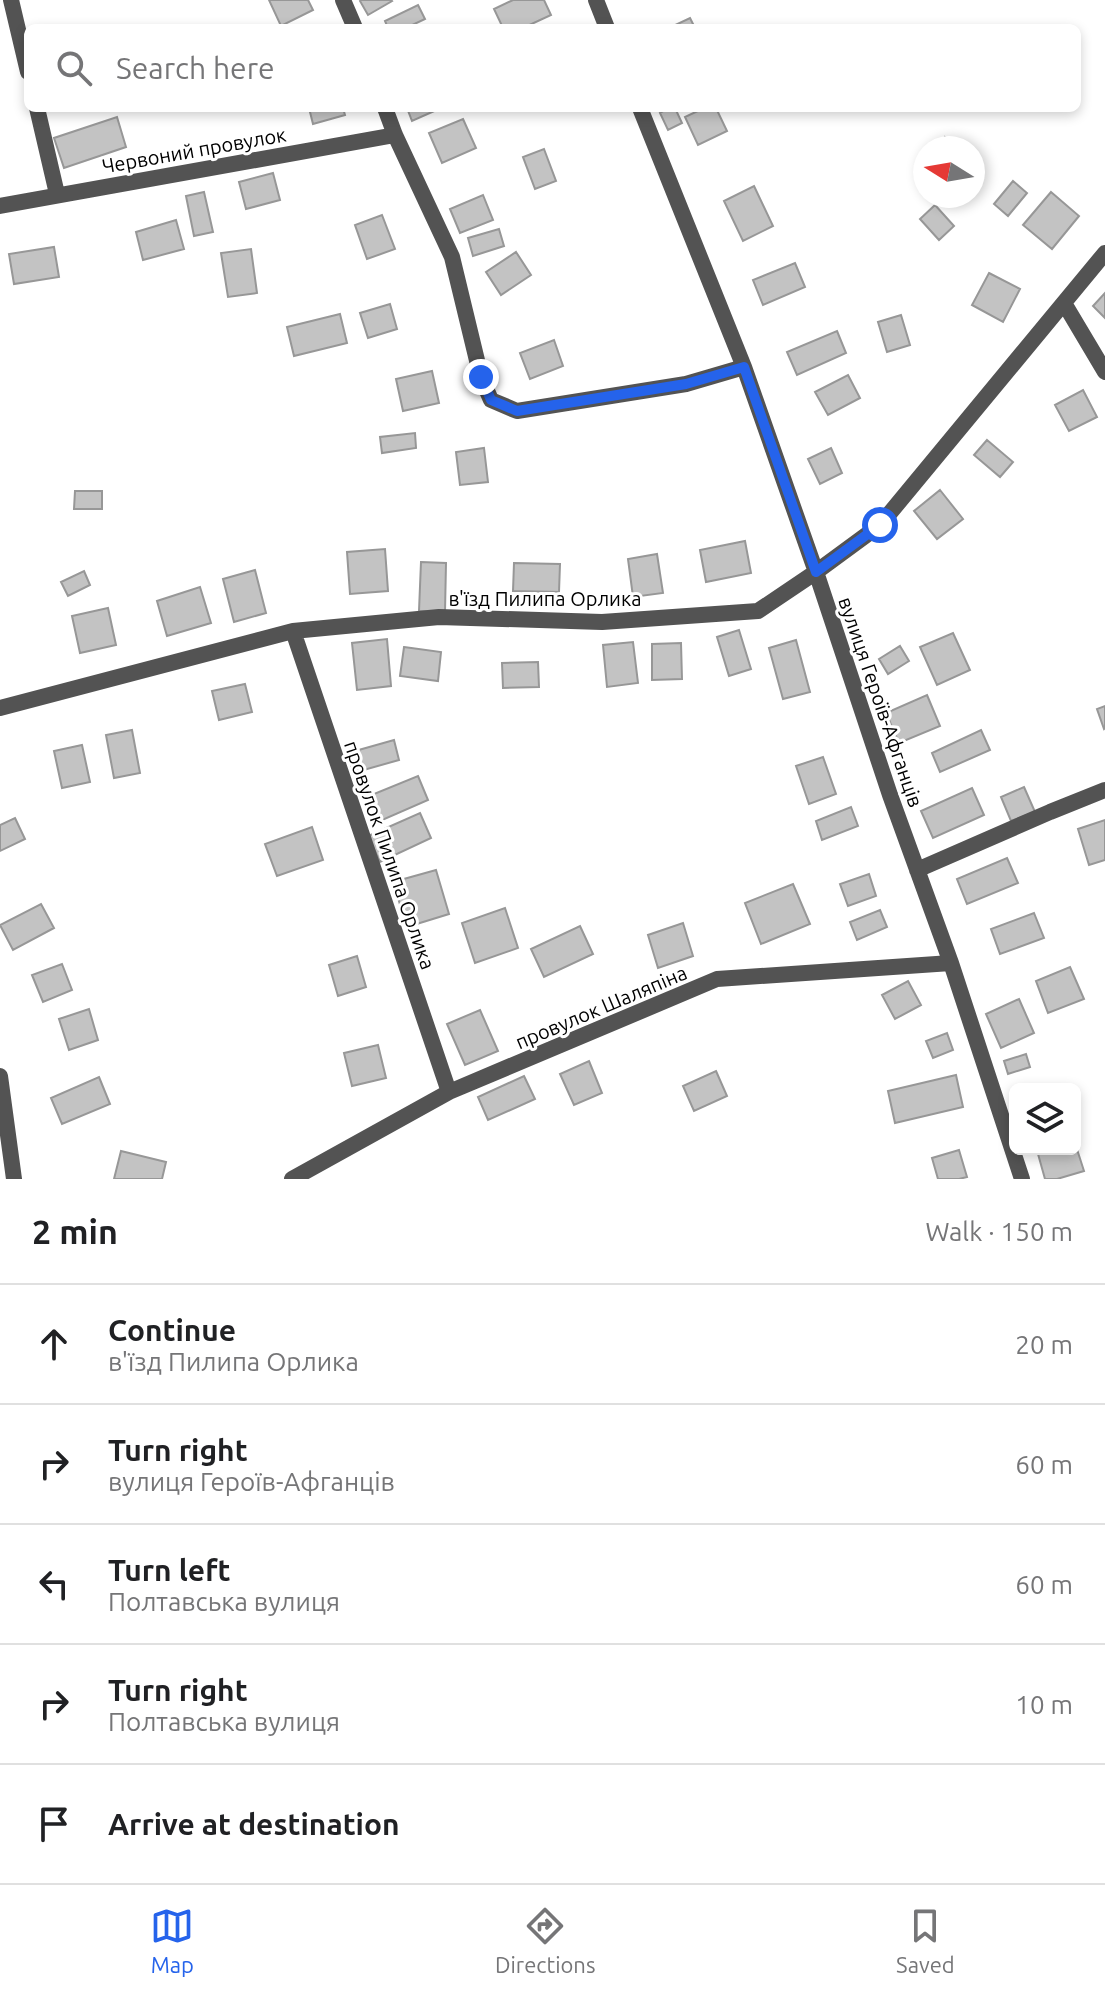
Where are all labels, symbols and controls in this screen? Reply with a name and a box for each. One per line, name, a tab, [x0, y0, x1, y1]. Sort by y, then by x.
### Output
search box	[24, 24, 1081, 112]
icon: search	[52, 46, 96, 90]
text: Search here	[116, 51, 275, 85]
street label: Червоний провулок	[100, 122, 288, 178]
north arrow	[913, 136, 985, 208]
route end	[463, 359, 499, 395]
route start	[862, 507, 898, 543]
street label: в'їзд Пилипа Орлика	[449, 587, 641, 610]
street label: вулиця Героїв-Афганців	[834, 594, 928, 810]
street label: провулок Пилипа Орлика	[340, 738, 440, 972]
street label: провулок Шаляпіна	[512, 960, 690, 1054]
map controls	[1009, 1083, 1081, 1155]
button: layers	[1009, 1083, 1081, 1155]
text: 2 min	[32, 1212, 118, 1250]
text: Walk · 150 m	[925, 1217, 1073, 1246]
text: Continue	[108, 1313, 236, 1347]
icon: ahead	[32, 1322, 76, 1366]
text: 20 m	[1015, 1330, 1073, 1359]
text: в'їзд Пилипа Орлика	[108, 1347, 359, 1376]
text: Turn right	[108, 1433, 248, 1467]
icon: right	[32, 1442, 76, 1486]
text: 60 m	[1015, 1450, 1073, 1479]
text: вулиця Героїв-Афганців	[108, 1467, 395, 1496]
text: Turn left	[108, 1553, 230, 1587]
icon: left	[32, 1562, 76, 1606]
text: 60 m	[1015, 1570, 1073, 1599]
text: Полтавська вулиця	[108, 1587, 340, 1616]
text: Turn right	[108, 1673, 248, 1707]
icon: right	[32, 1682, 76, 1726]
text: 10 m	[1015, 1690, 1073, 1719]
text: Полтавська вулиця	[108, 1707, 340, 1736]
icon: arrive	[32, 1802, 76, 1846]
text: Arrive at destination	[108, 1807, 400, 1841]
tab: Map	[150, 1904, 194, 1977]
tab: Directions	[495, 1904, 595, 1977]
tab: Saved	[896, 1904, 955, 1977]

